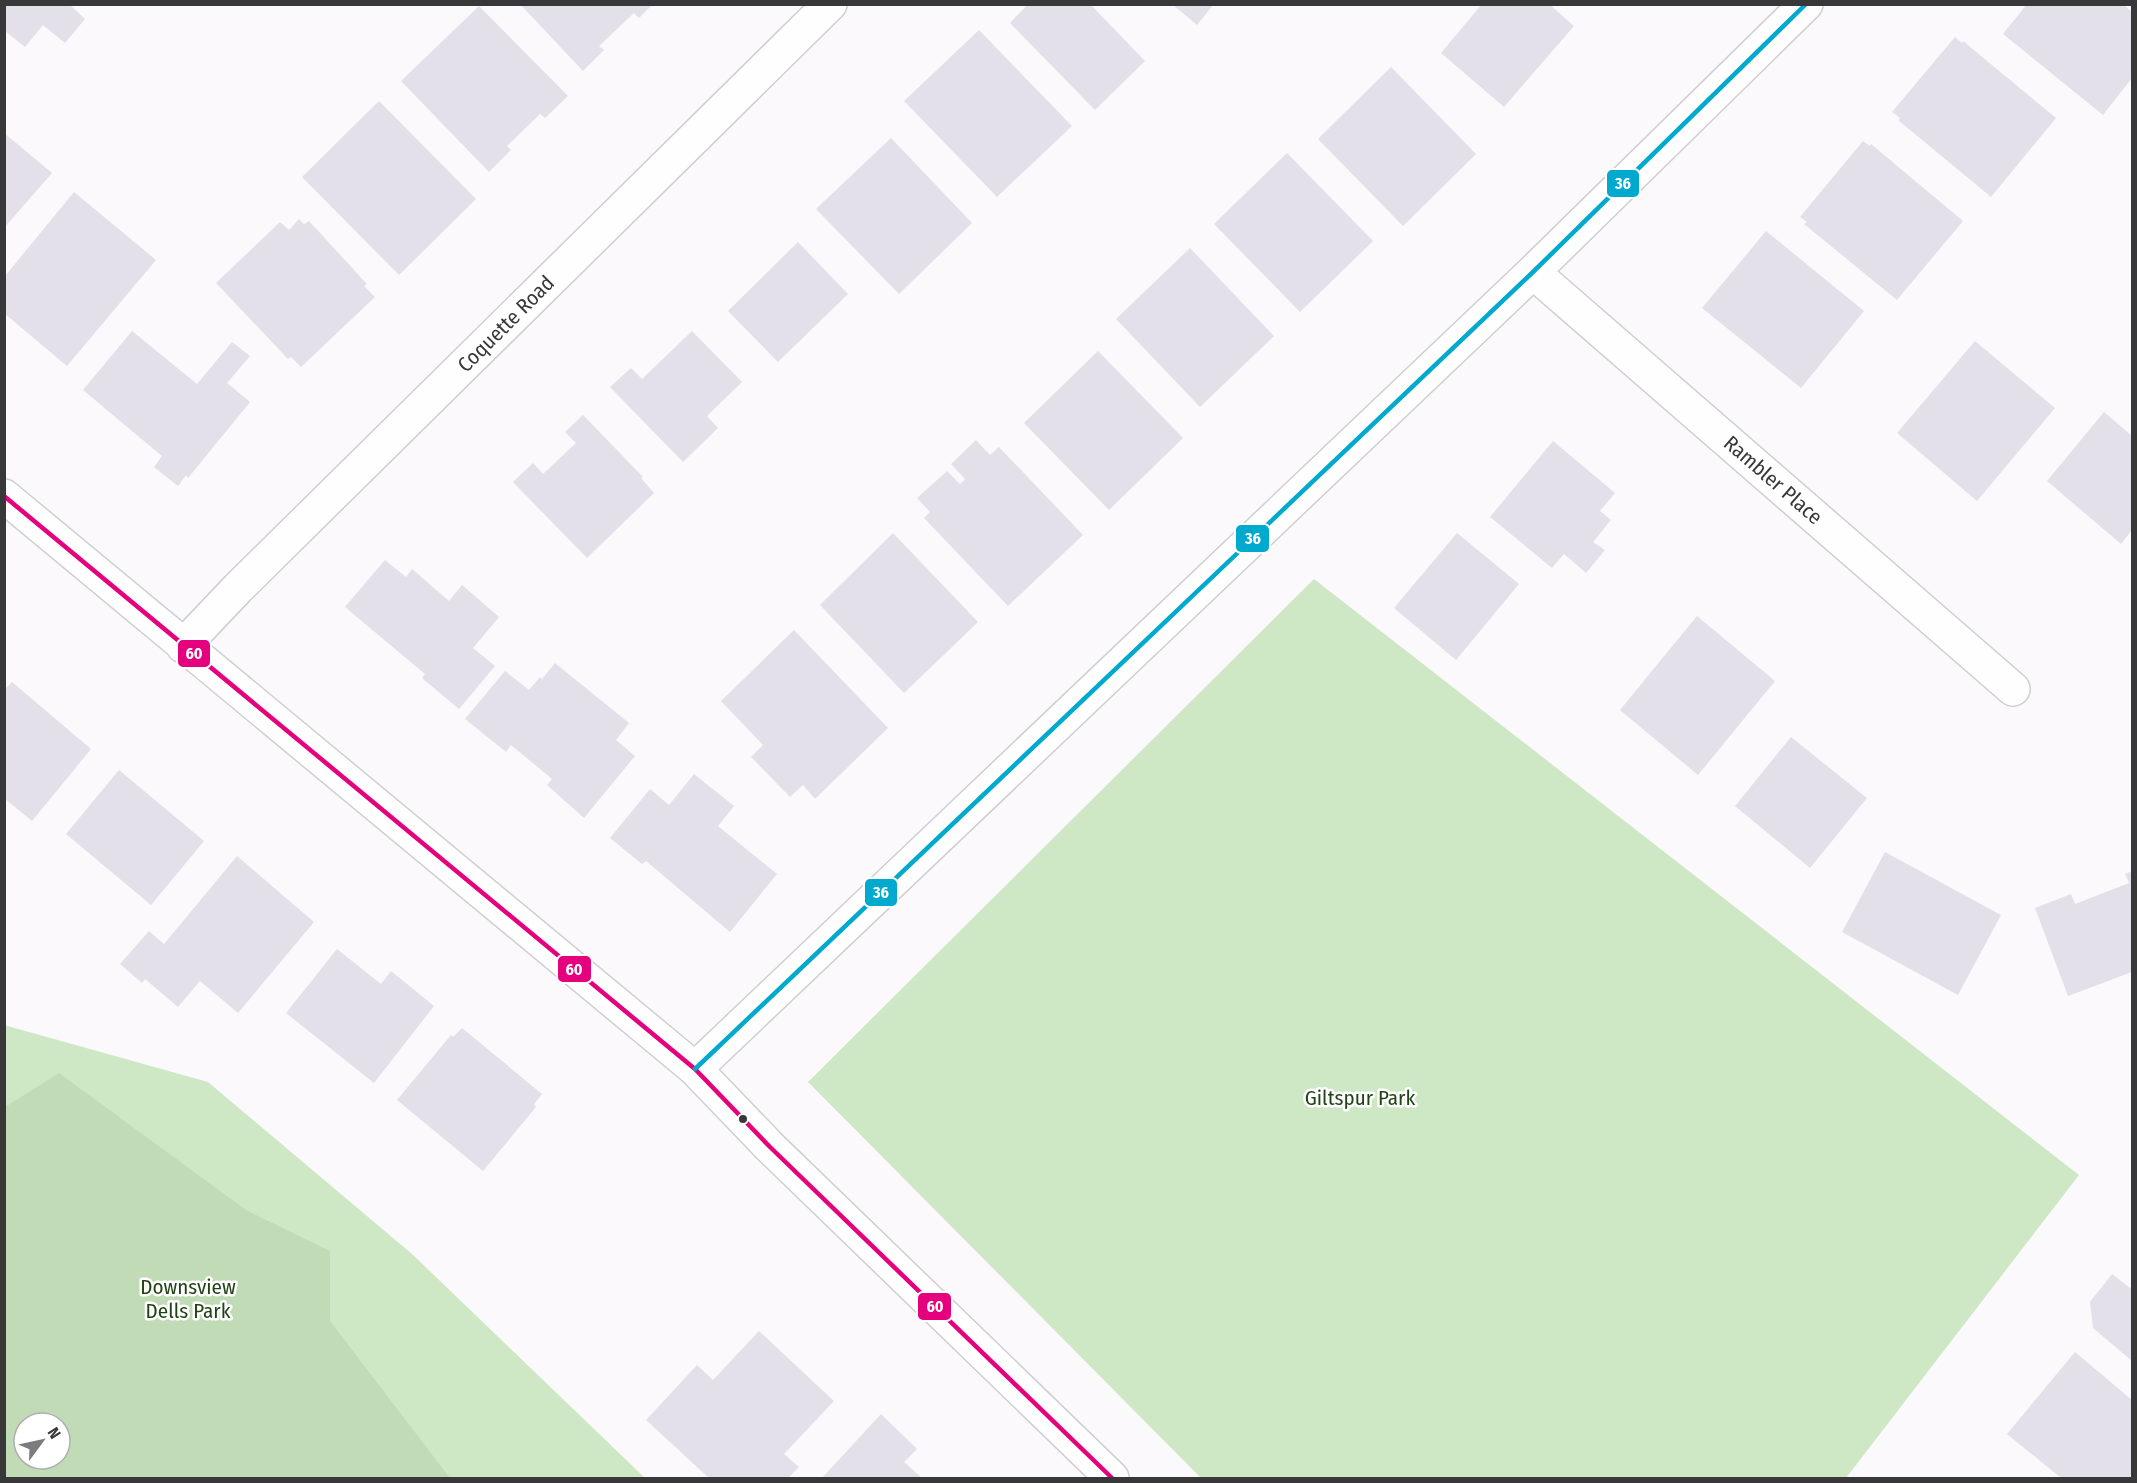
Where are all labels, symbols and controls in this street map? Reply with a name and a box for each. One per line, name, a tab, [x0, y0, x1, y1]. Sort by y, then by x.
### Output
line badge: 36	[1606, 169, 1640, 198]
text: 36	[1614, 174, 1631, 193]
street label: Coquette Road	[452, 270, 560, 378]
street label: Rambler Place	[1718, 430, 1828, 530]
line badge: 36	[1235, 524, 1270, 553]
text: 36	[1244, 529, 1261, 548]
line badge: 60	[177, 639, 211, 668]
text: 60	[185, 644, 203, 663]
line badge: 36	[864, 878, 898, 907]
text: 36	[872, 883, 889, 902]
line badge: 60	[557, 955, 592, 983]
text: 60	[565, 960, 583, 979]
park label: Giltspur Park	[1305, 1085, 1415, 1111]
unlabelled marker	[737, 1113, 749, 1125]
park label: Downsview Dells Park	[140, 1274, 236, 1324]
line badge: 60	[917, 1292, 952, 1321]
text: 60	[926, 1297, 944, 1316]
north arrow	[12, 1411, 72, 1471]
text: N	[44, 1424, 65, 1442]

